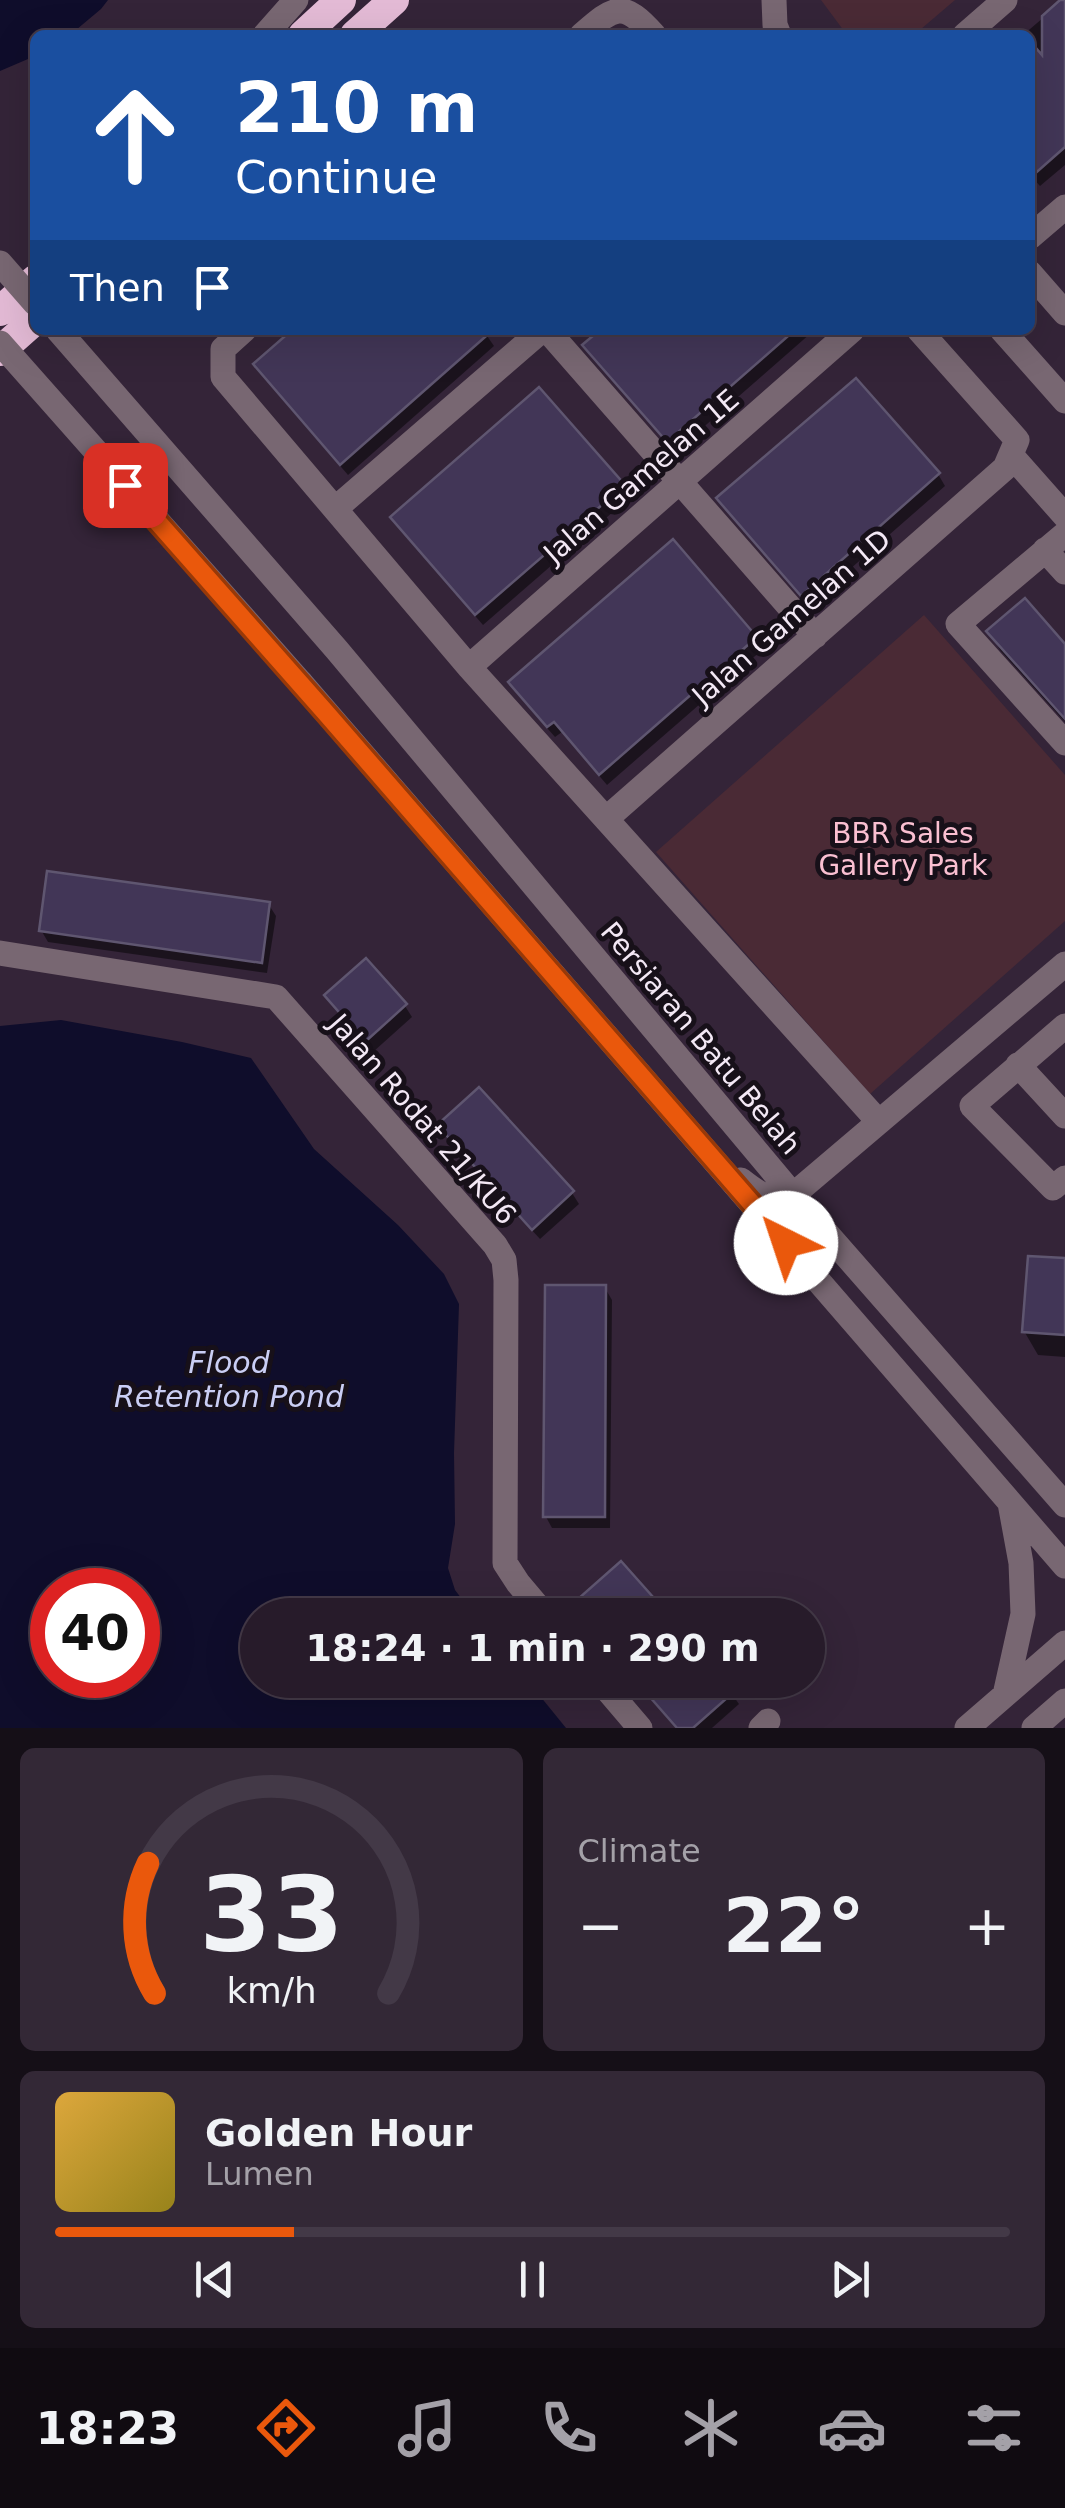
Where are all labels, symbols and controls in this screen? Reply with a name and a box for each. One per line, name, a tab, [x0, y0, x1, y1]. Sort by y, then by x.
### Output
text: 210 m	[235, 67, 478, 149]
icon: ahead	[70, 70, 200, 200]
text: Continue	[235, 151, 437, 204]
icon: arrive	[185, 260, 240, 315]
text: Then	[70, 266, 165, 310]
street label: Jalan Gamelan 1E	[536, 383, 746, 571]
pin	[83, 443, 168, 528]
icon: arrive	[98, 458, 153, 513]
street label: Jalan Gamelan 1D	[684, 522, 897, 714]
park label: BBR Sales Gallery Park	[818, 817, 988, 882]
street label: Persiaran Batu Belah	[594, 916, 807, 1161]
street label: Jalan Rodat 21/KU6	[321, 1006, 523, 1231]
position arrow	[734, 1191, 838, 1295]
water label: Flood Retention Pond	[114, 1345, 345, 1414]
speed limit sign: 40	[30, 1568, 160, 1698]
text: 18:24 · 1 min · 290 m	[305, 1626, 760, 1670]
text: Climate	[578, 1832, 701, 1870]
text: 33	[199, 1854, 344, 1976]
text: 22°	[723, 1882, 865, 1970]
text: −	[578, 1894, 624, 1958]
text: +	[964, 1894, 1010, 1958]
text: km/h	[226, 1970, 316, 2011]
text: Golden Hour	[205, 2111, 472, 2155]
text: Lumen	[205, 2155, 314, 2193]
icon: previous	[187, 2252, 242, 2307]
icon: pause	[505, 2252, 560, 2307]
icon: next	[823, 2252, 878, 2307]
icon: directions	[251, 2393, 321, 2463]
icon: music	[392, 2393, 462, 2463]
icon: phone	[534, 2393, 604, 2463]
icon: climate	[676, 2393, 746, 2463]
icon: car	[817, 2393, 887, 2463]
icon: filters	[959, 2393, 1029, 2463]
text: 18:23	[36, 2402, 179, 2455]

